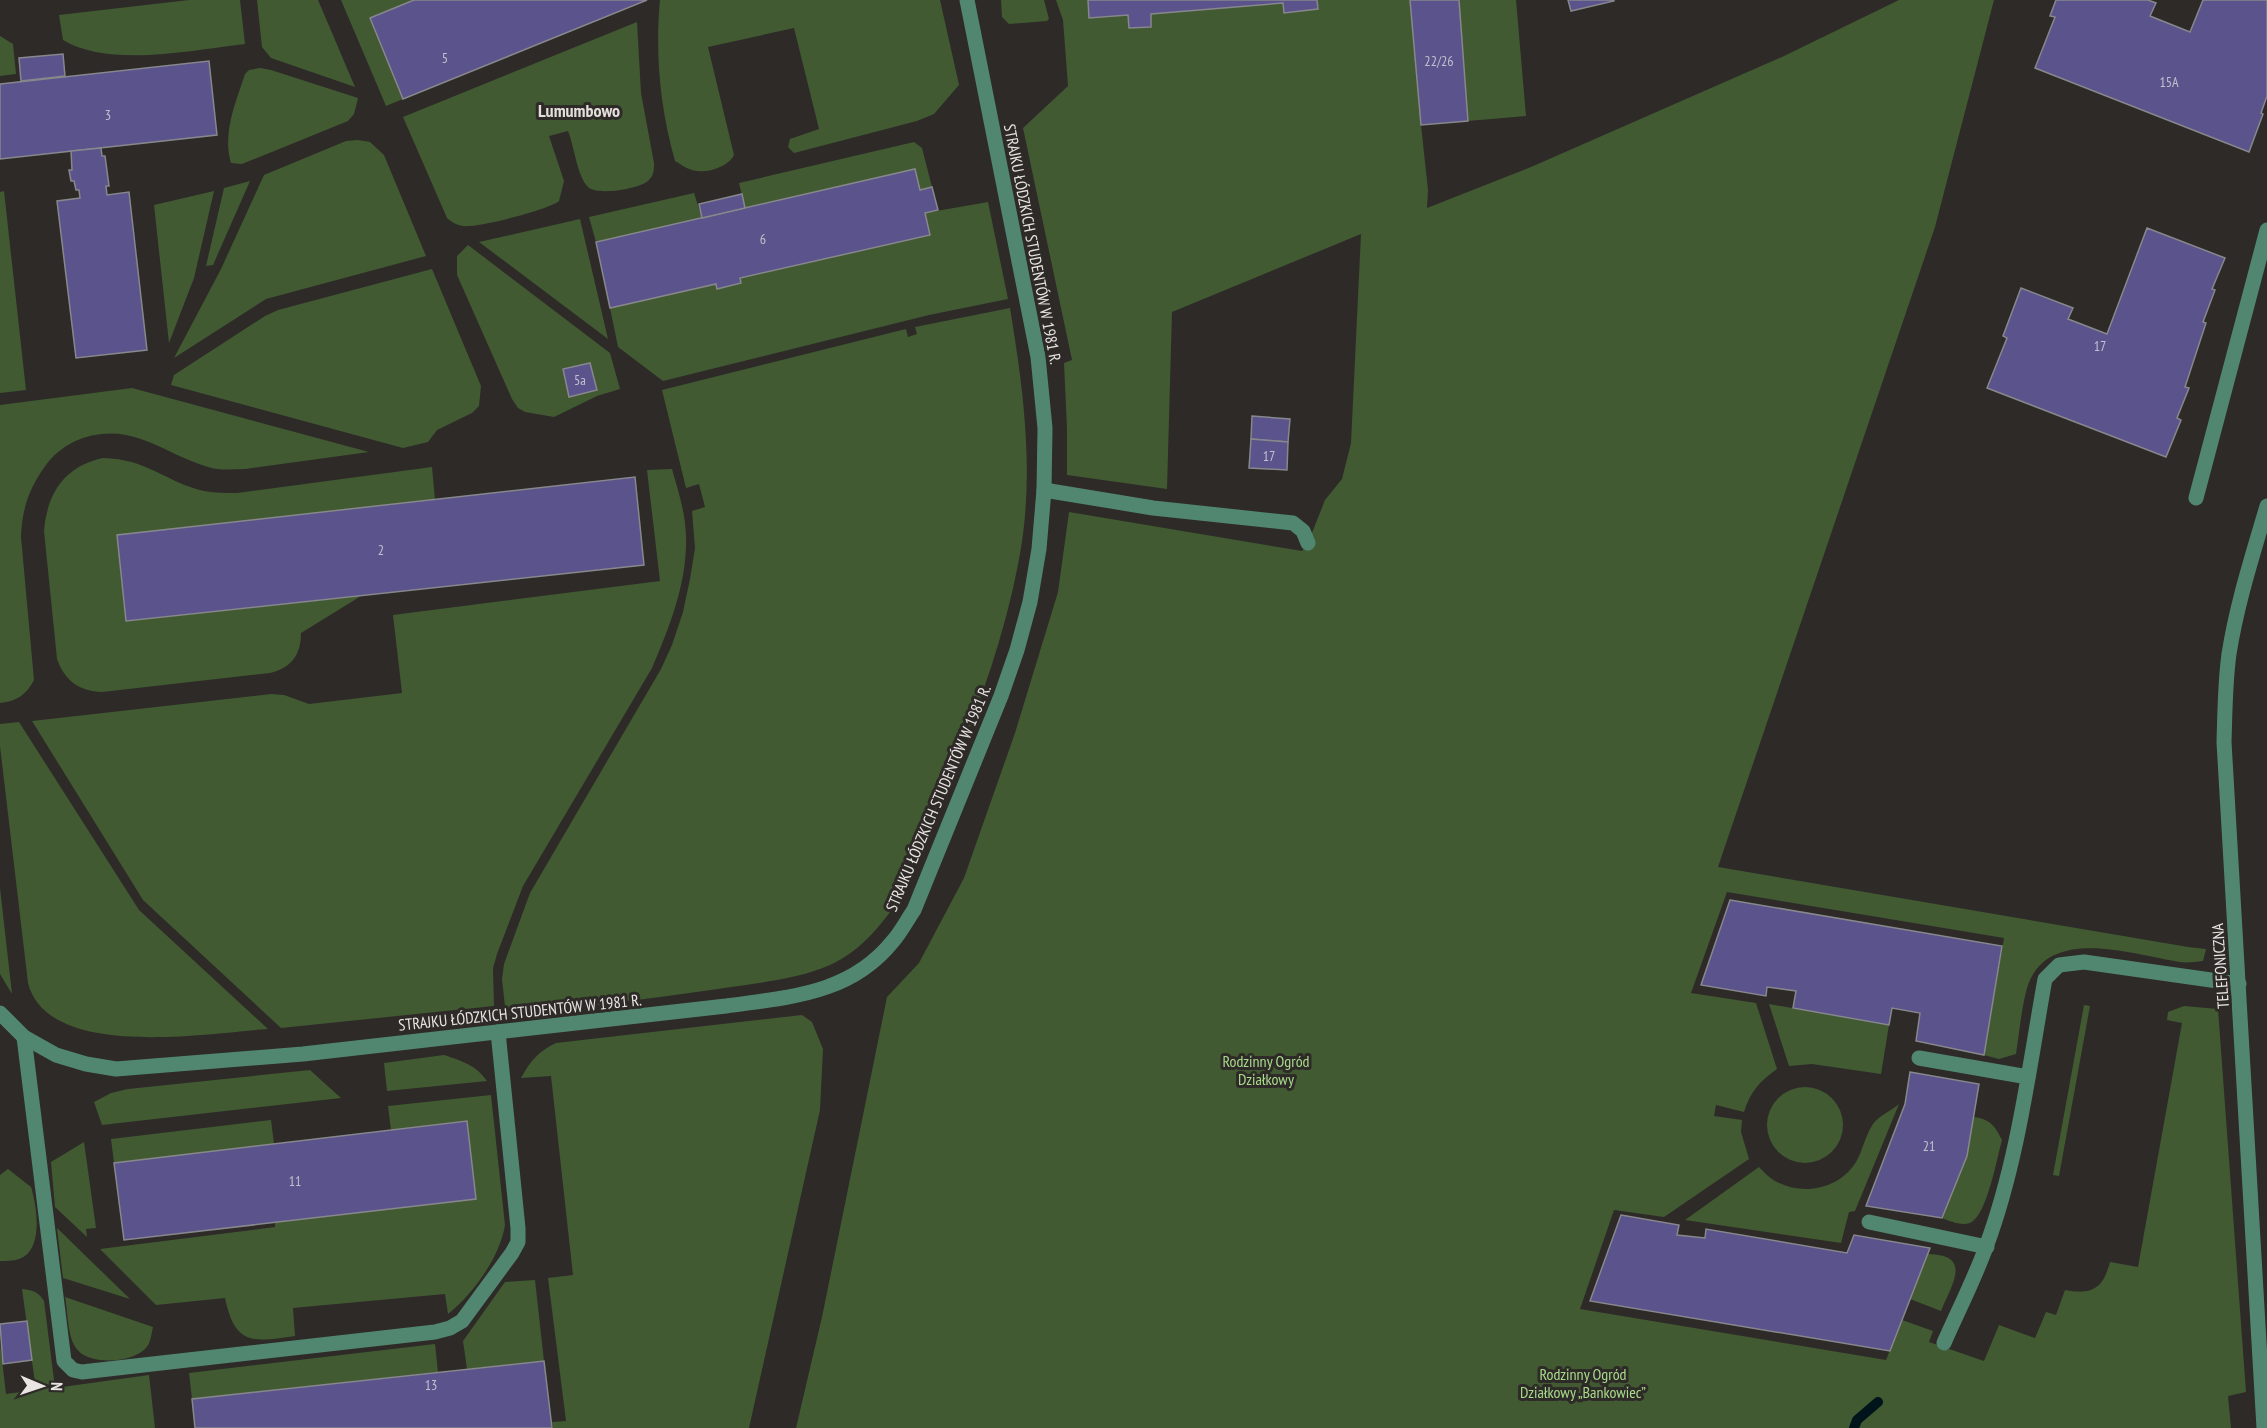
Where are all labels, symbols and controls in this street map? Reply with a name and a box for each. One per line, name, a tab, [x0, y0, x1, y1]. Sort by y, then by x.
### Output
house number: 5	[442, 49, 448, 67]
house number: 22/26	[1424, 52, 1454, 70]
house number: 15A	[2159, 73, 2179, 91]
district label: Lumumbowo	[538, 99, 620, 122]
house number: 3	[105, 106, 111, 124]
street label: STRAJKU ŁÓDZKICH STUDENTÓW W 1981 R.	[1000, 122, 1066, 366]
house number: 6	[760, 230, 766, 248]
house number: 17	[2094, 337, 2106, 355]
house number: 5a	[574, 371, 586, 389]
house number: 17	[1263, 447, 1275, 465]
house number: 2	[378, 541, 384, 559]
street label: STRAJKU ŁÓDZKICH STUDENTÓW W 1981 R.	[881, 681, 995, 914]
street label: TELEFONICZNA	[2207, 922, 2233, 1009]
street label: STRAJKU ŁÓDZKICH STUDENTÓW W 1981 R.	[397, 989, 643, 1035]
park label: Rodzinny Ogród Działkowy	[1222, 1051, 1310, 1089]
house number: 21	[1923, 1137, 1935, 1155]
house number: 11	[289, 1172, 301, 1190]
north arrow	[12, 1356, 72, 1416]
park label: Rodzinny Ogród Działkowy „Bankowiec”	[1520, 1364, 1646, 1402]
house number: 13	[425, 1376, 437, 1394]
text: N	[47, 1382, 67, 1391]

